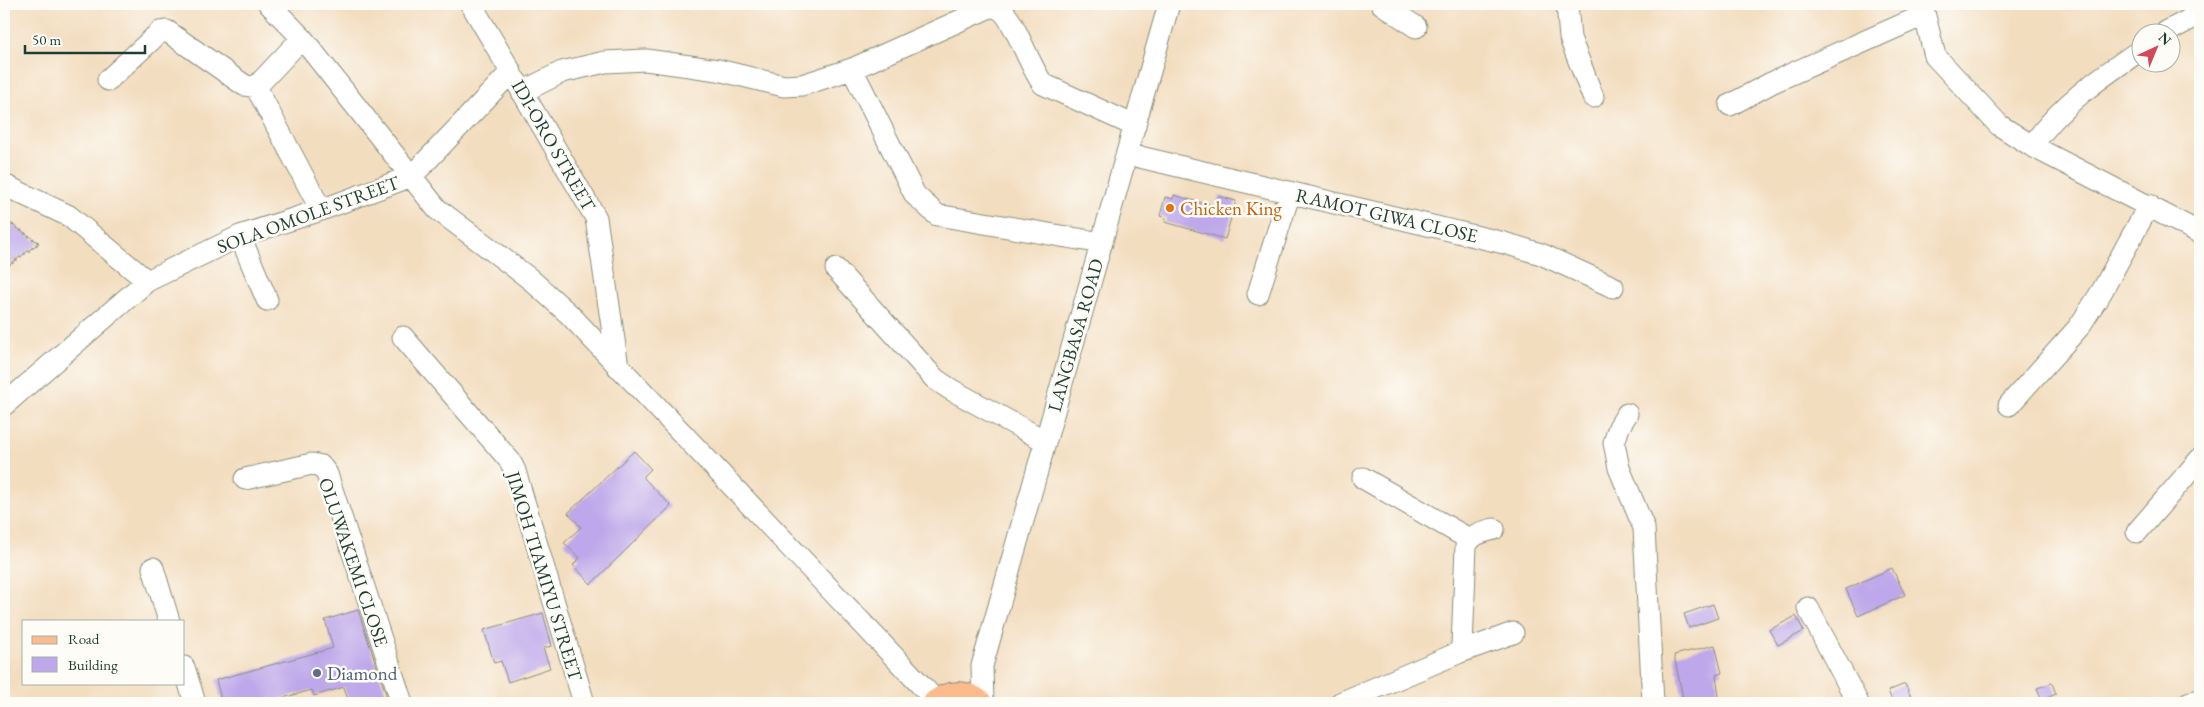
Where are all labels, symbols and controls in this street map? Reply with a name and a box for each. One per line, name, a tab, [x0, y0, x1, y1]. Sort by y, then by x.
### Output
scale bar	[25, 22, 145, 54]
north arrow	[2132, 22, 2182, 72]
text: N	[2155, 28, 2176, 50]
text: 50 m	[32, 30, 61, 49]
street label: IDI-ORO STREET	[506, 75, 602, 216]
street label: SOLA OMOLE STREET	[214, 170, 403, 259]
street label: RAMOT GIWA CLOSE	[1293, 182, 1481, 249]
place label: Chicken King	[1180, 196, 1282, 221]
marker: Chicken King	[1164, 202, 1176, 214]
street label: LANGBASA ROAD	[1042, 256, 1109, 415]
street label: JIMOH TIAMIYU STREET	[500, 466, 588, 684]
street label: OLUWAKEMI CLOSE	[313, 474, 394, 650]
legend	[22, 620, 185, 684]
text: Road	[68, 629, 100, 648]
text: Building	[68, 655, 118, 674]
place label: Diamond	[327, 661, 398, 686]
marker: Diamond	[311, 667, 323, 679]

